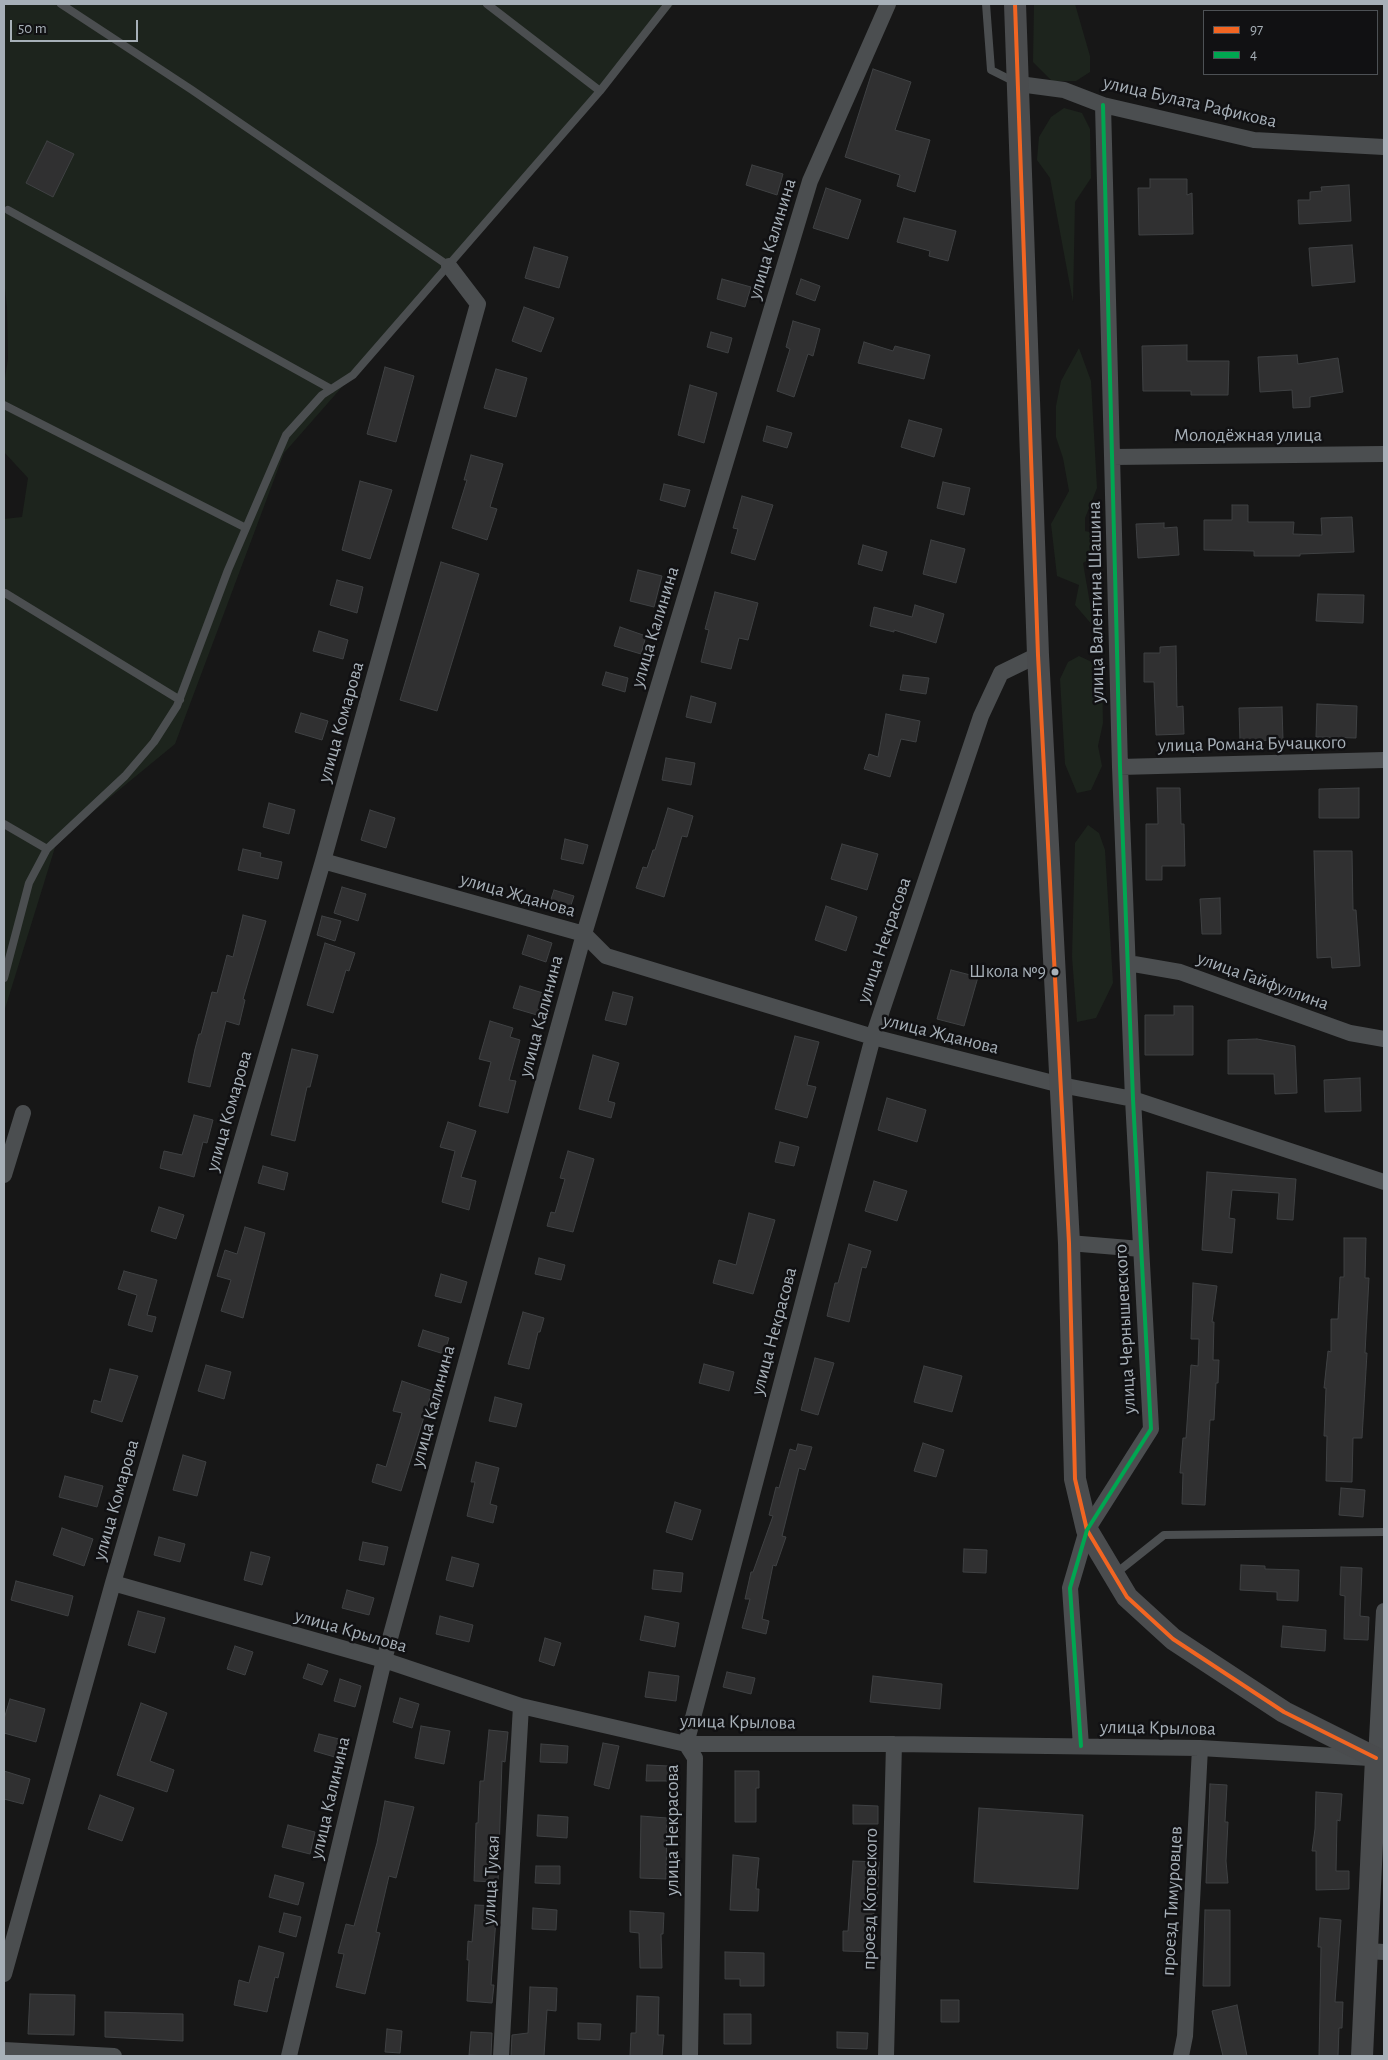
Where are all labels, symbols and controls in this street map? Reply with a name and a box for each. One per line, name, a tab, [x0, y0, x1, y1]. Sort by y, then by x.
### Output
scale bar	[12, 10, 140, 42]
legend	[1203, 10, 1378, 75]
text: 50 m	[18, 21, 47, 36]
text: 97	[1250, 22, 1263, 37]
text: 4	[1250, 47, 1257, 62]
street label: улица Булата Рафикова	[1101, 71, 1279, 133]
street label: улица Калинина	[743, 176, 801, 302]
street label: Молодёжная улица	[1174, 424, 1322, 446]
street label: улица Валентина Шашина	[1083, 501, 1109, 703]
street label: улица Калинина	[626, 564, 684, 690]
street label: улица Комарова	[313, 659, 369, 785]
street label: улица Романа Бучацкого	[1158, 731, 1346, 757]
street label: улица Жданова	[458, 868, 578, 922]
street label: улица Некрасова	[852, 874, 916, 1006]
street label: улица Гайфуллина	[1194, 947, 1332, 1015]
street label: улица Калинина	[514, 953, 568, 1079]
place label: Школа №9	[969, 961, 1046, 983]
marker: Школа №9	[1050, 967, 1060, 977]
street label: улица Жданова	[881, 1009, 1001, 1059]
street label: улица Комарова	[201, 1048, 257, 1174]
street label: улица Чернышевского	[1109, 1243, 1141, 1415]
street label: улица Некрасова	[746, 1265, 802, 1397]
street label: улица Калинина	[406, 1343, 460, 1469]
street label: улица Комарова	[88, 1437, 144, 1563]
street label: улица Крылова	[292, 1604, 410, 1658]
street label: улица Крылова	[680, 1710, 796, 1734]
street label: улица Крылова	[1100, 1716, 1216, 1740]
street label: улица Калинина	[305, 1734, 355, 1862]
street label: улица Некрасова	[661, 1764, 683, 1896]
street label: проезд Тимуровцев	[1157, 1825, 1187, 1977]
street label: проезд Котовского	[857, 1828, 883, 1970]
street label: улица Тукая	[477, 1835, 505, 1925]

